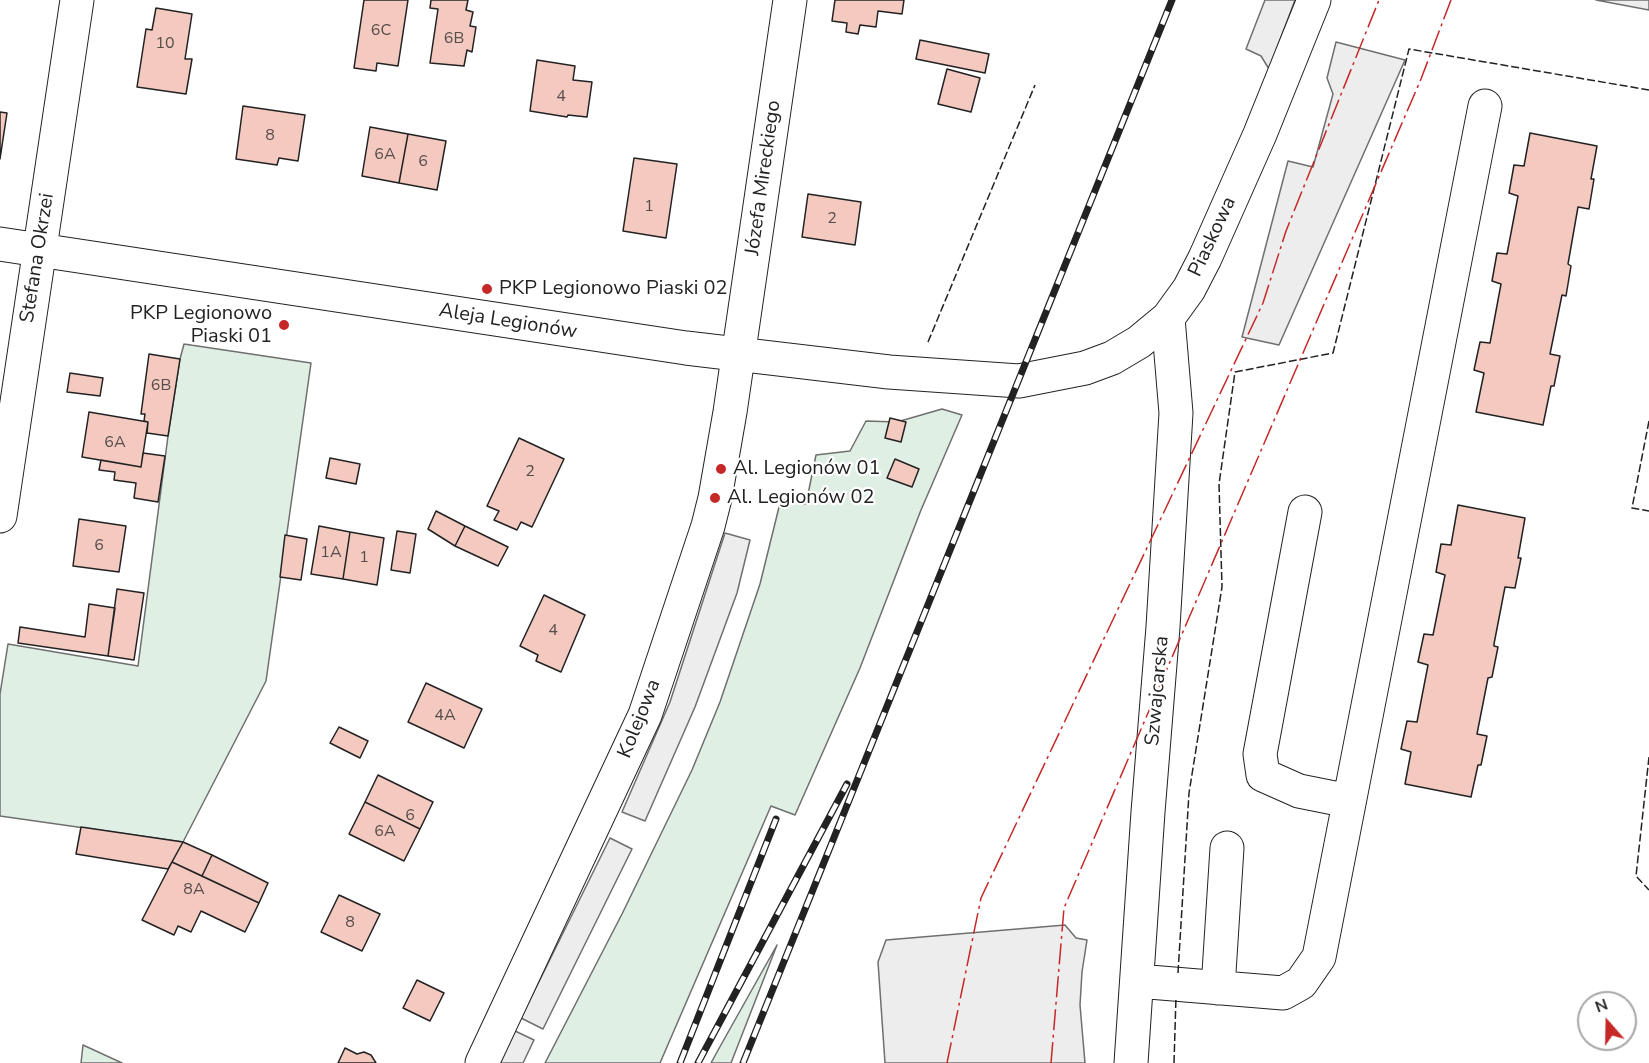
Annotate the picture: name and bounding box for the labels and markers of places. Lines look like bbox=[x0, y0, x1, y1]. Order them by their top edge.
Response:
place label: PKP Legionowo Piaski 02 bbox=[499, 277, 727, 301]
marker: PKP Legionowo Piaski 02 bbox=[480, 282, 494, 296]
place label: PKP Legionowo Piaski 01 bbox=[130, 302, 272, 349]
marker: PKP Legionowo Piaski 01 bbox=[277, 318, 291, 332]
place label: Al. Legionów 01 bbox=[733, 457, 881, 481]
marker: Al. Legionów 01 bbox=[714, 462, 728, 476]
place label: Al. Legionów 02 bbox=[727, 486, 875, 510]
marker: Al. Legionów 02 bbox=[708, 491, 722, 505]

